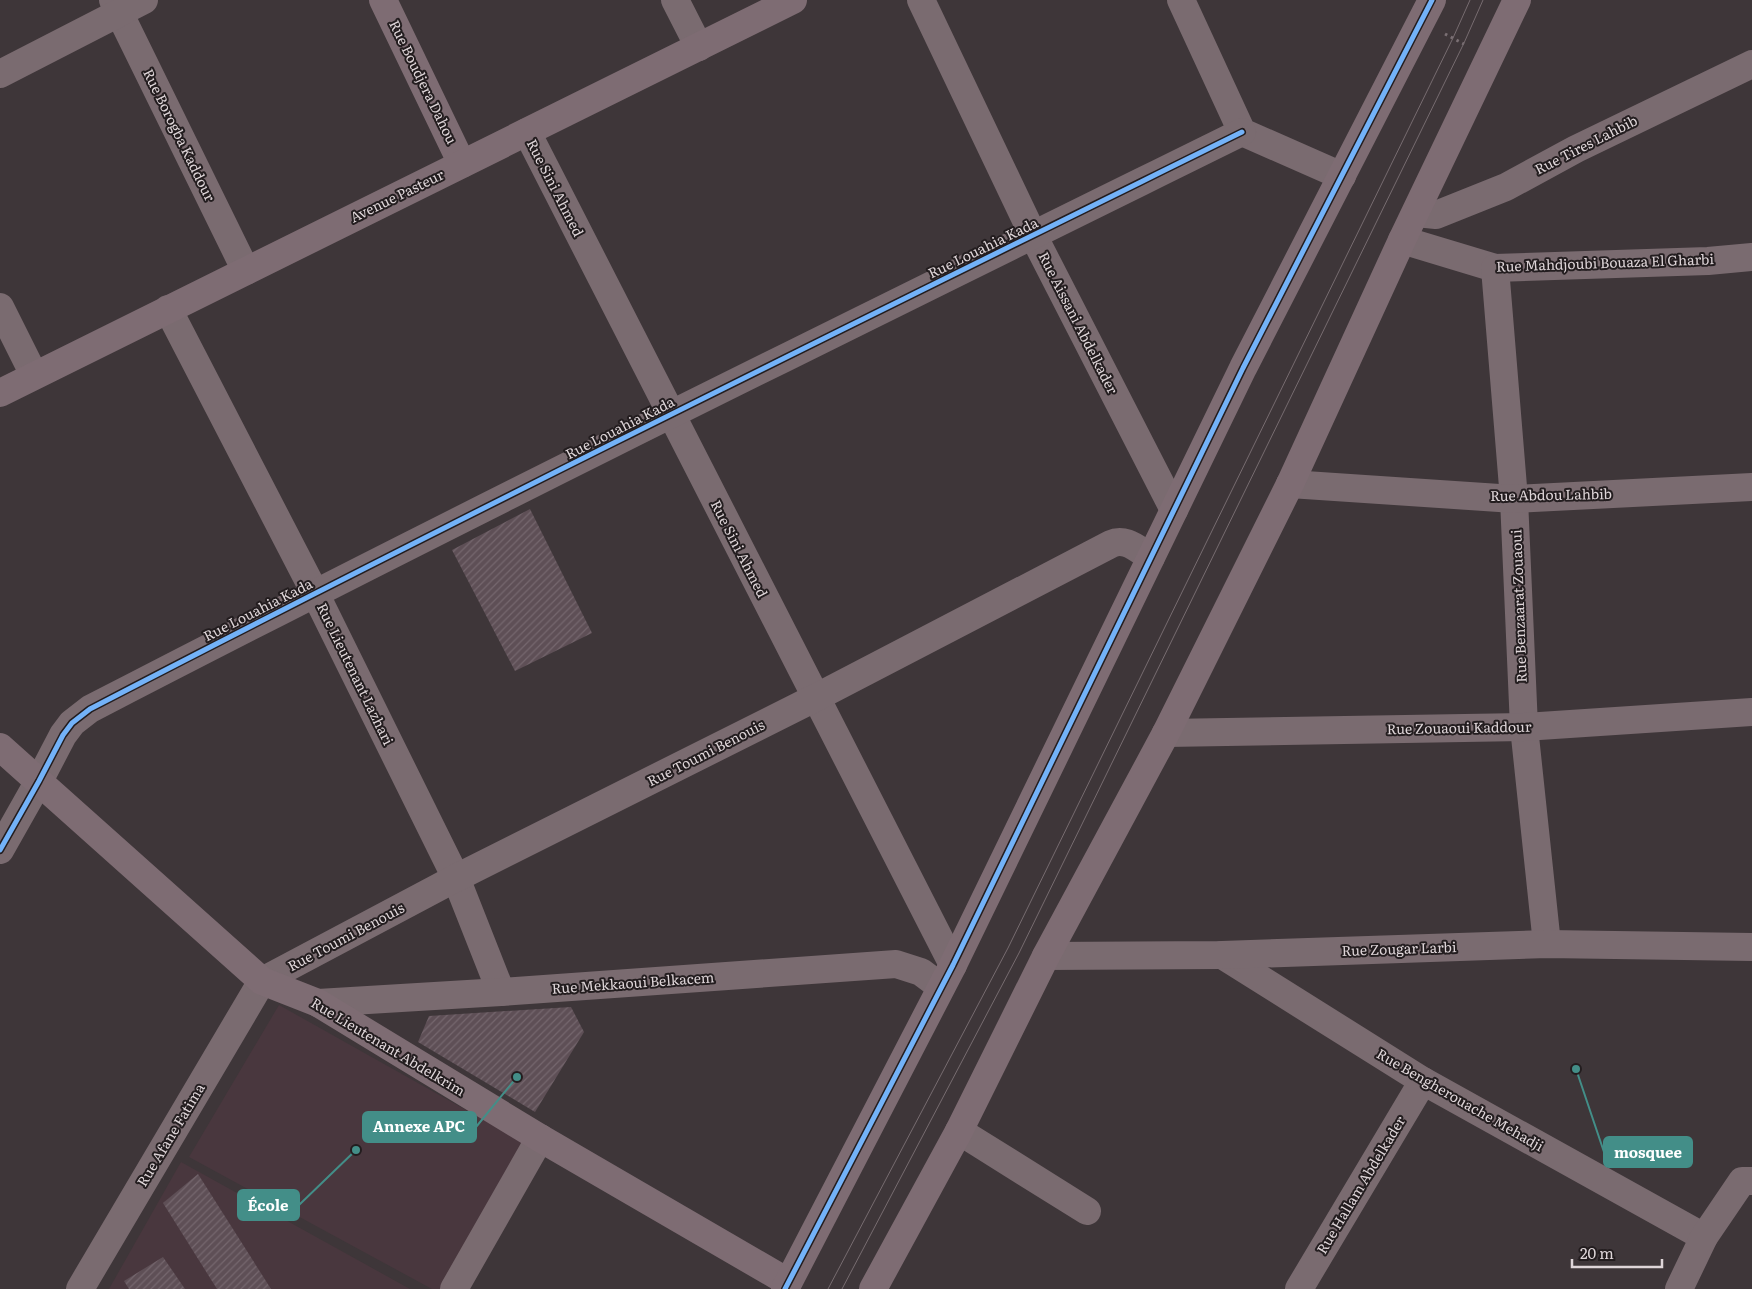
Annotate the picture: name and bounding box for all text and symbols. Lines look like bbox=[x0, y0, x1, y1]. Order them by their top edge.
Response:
street label: Rue Boudjera Dahou bbox=[385, 16, 463, 147]
street label: Rue Borogba Kaddour bbox=[139, 65, 221, 205]
street label: Rue Tires Lahbib bbox=[1531, 110, 1640, 179]
street label: Rue Sini Ahmed bbox=[523, 135, 589, 240]
street label: Avenue Pasteur bbox=[346, 164, 447, 227]
street label: Rue Louahia Kada bbox=[924, 212, 1041, 282]
street label: Rue Aissani Abdelkader bbox=[1034, 248, 1124, 397]
street label: Rue Mahdjoubi Bouaza El Gharbi bbox=[1496, 248, 1715, 276]
street label: Rue Louahia Kada bbox=[561, 391, 678, 463]
street label: Rue Abdou Lahbib bbox=[1490, 483, 1612, 505]
street label: Rue Sini Ahmed bbox=[707, 496, 773, 601]
street label: Rue Benzaarat Zouaoui bbox=[1505, 529, 1531, 683]
street label: Rue Louahia Kada bbox=[199, 573, 316, 645]
street label: Rue Lieutenant Lazhari bbox=[313, 599, 399, 748]
street label: Rue Toumi Benouis bbox=[643, 714, 768, 790]
street label: Rue Zouaoui Kaddour bbox=[1386, 716, 1532, 738]
street label: Rue Toumi Benouis bbox=[284, 897, 407, 975]
street label: Rue Zougar Larbi bbox=[1341, 936, 1457, 960]
street label: Rue Mekkaoui Belkacem bbox=[551, 966, 715, 998]
street label: Rue Lieutenant Abdelkrim bbox=[308, 992, 470, 1100]
street label: Rue Bengherouache Mehadji bbox=[1373, 1043, 1548, 1155]
street label: Rue Afane Fatima bbox=[131, 1079, 209, 1190]
street label: Rue Hallam Abdelkader bbox=[1311, 1111, 1410, 1257]
callout: Annexe APC bbox=[363, 1112, 476, 1142]
text: Annexe APC bbox=[373, 1114, 465, 1137]
callout: mosquee bbox=[1604, 1137, 1692, 1167]
text: mosquee bbox=[1614, 1140, 1683, 1163]
callout: École bbox=[238, 1190, 299, 1220]
text: École bbox=[247, 1193, 289, 1216]
scale bar bbox=[1572, 1236, 1662, 1268]
text: 20 m bbox=[1580, 1241, 1614, 1264]

